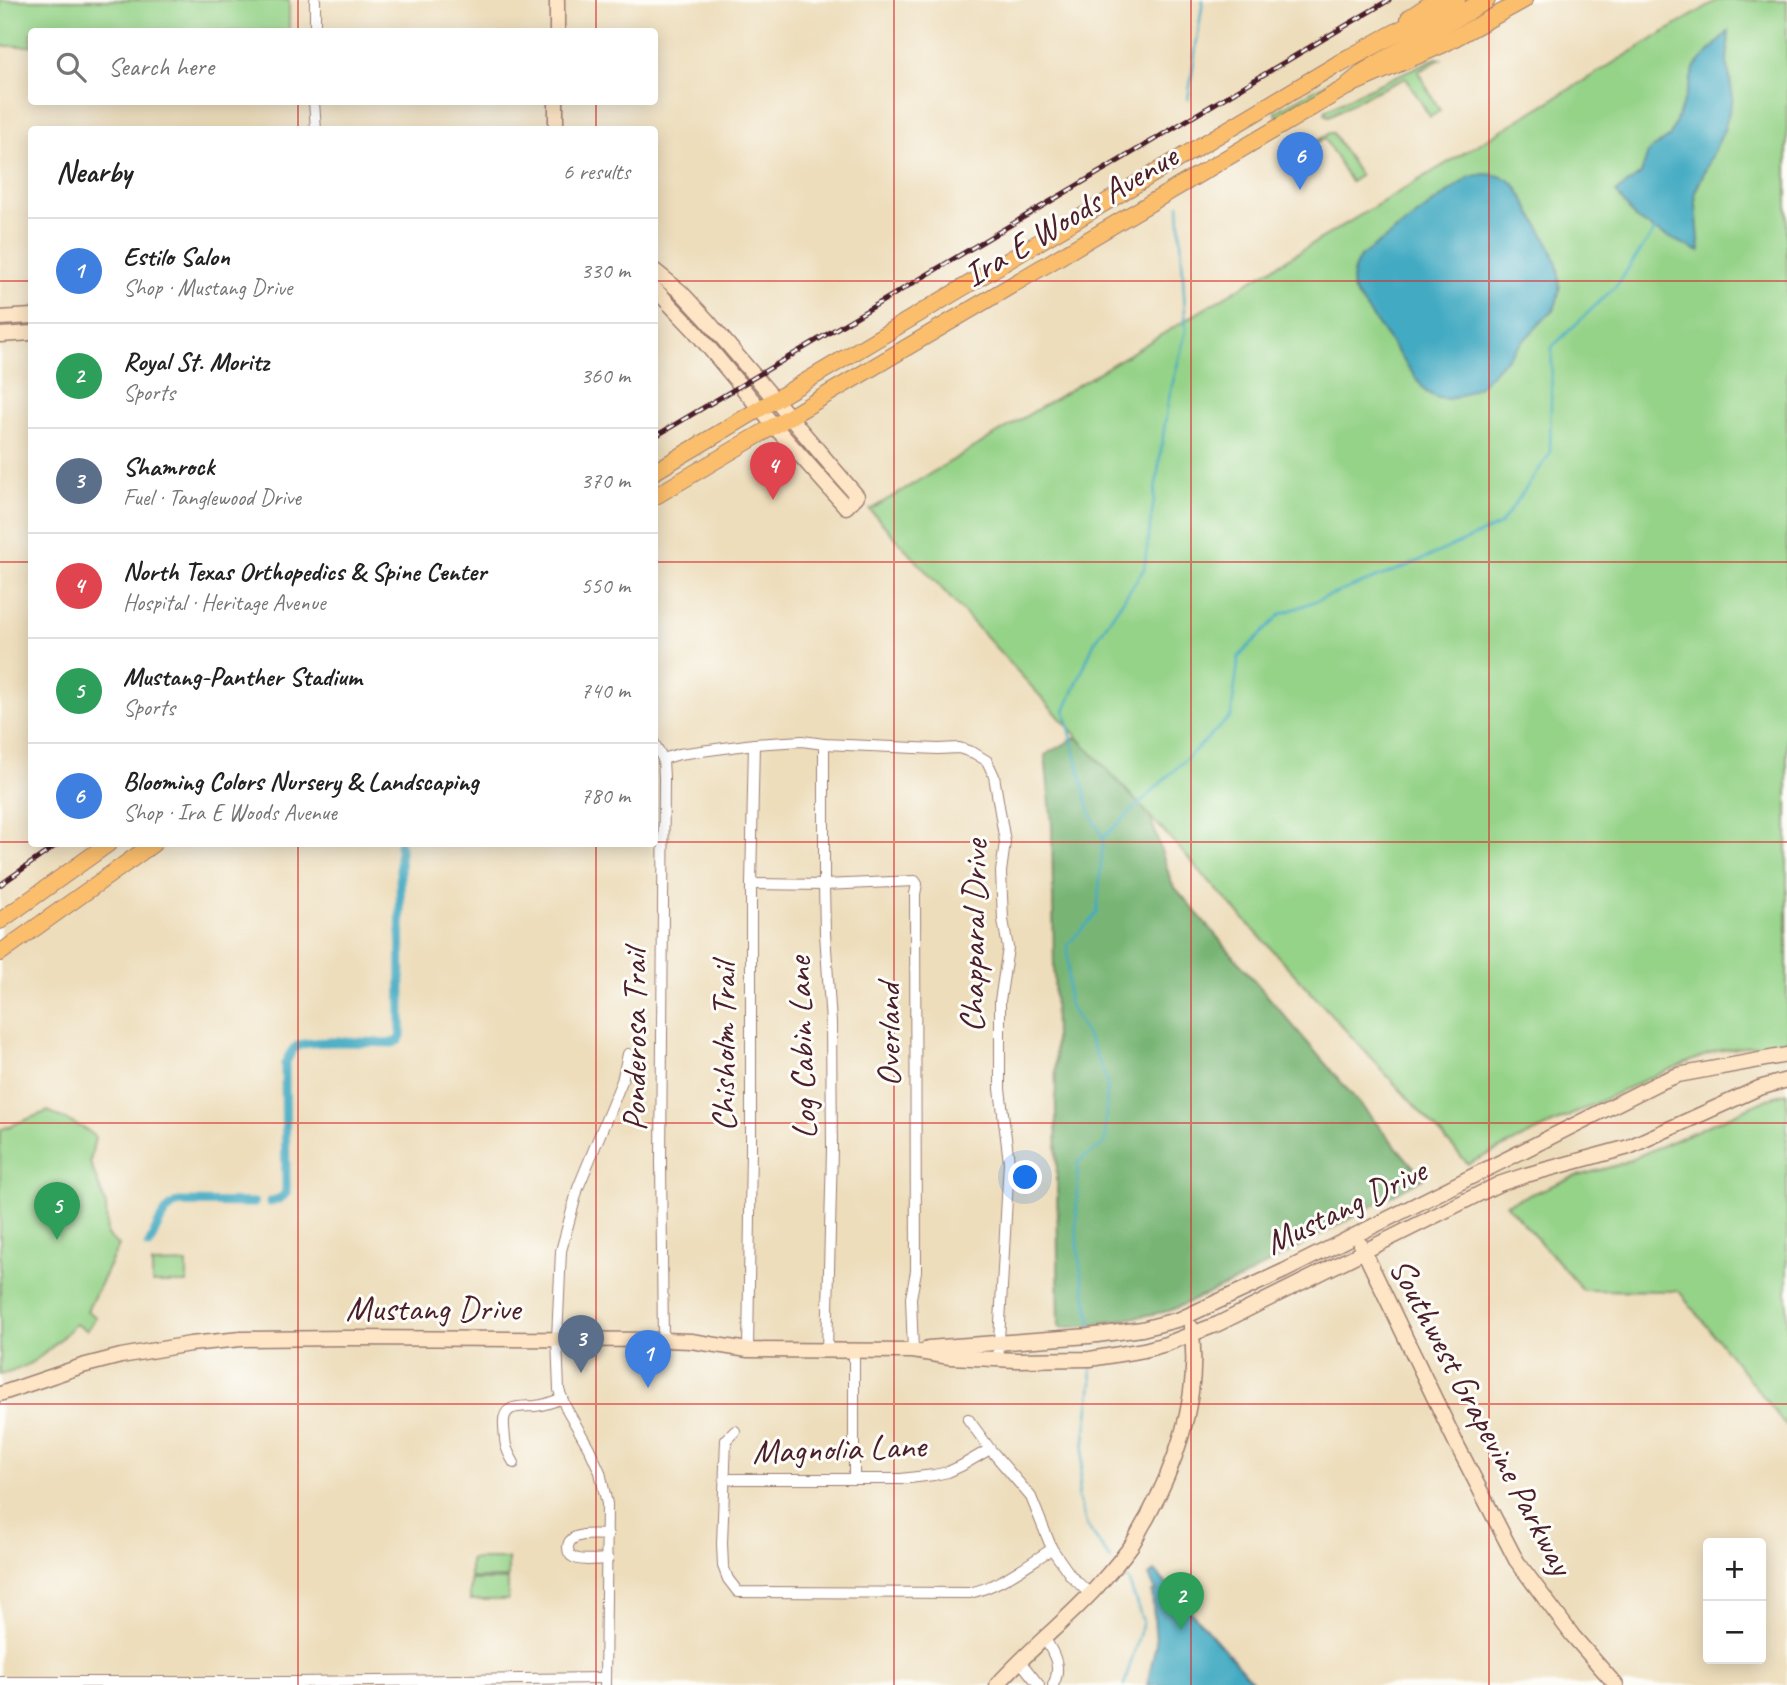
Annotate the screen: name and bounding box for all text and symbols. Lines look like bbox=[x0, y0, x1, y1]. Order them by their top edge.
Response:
search box bbox=[28, 28, 658, 105]
icon: search bbox=[52, 48, 90, 86]
text: Search here bbox=[108, 50, 214, 83]
street label: Ira E Woods Avenue bbox=[955, 132, 1188, 297]
pin: 6 bbox=[1277, 132, 1323, 190]
text: Nearby bbox=[56, 153, 132, 191]
text: 6 results bbox=[563, 157, 630, 186]
text: Estilo Salon bbox=[123, 240, 230, 273]
text: 1 bbox=[74, 256, 84, 285]
text: 330 m bbox=[581, 256, 630, 285]
text: Shop · Mustang Drive bbox=[123, 273, 292, 302]
text: Royal St. Moritz bbox=[123, 345, 269, 378]
text: 2 bbox=[74, 361, 84, 390]
text: 360 m bbox=[581, 361, 630, 390]
text: Sports bbox=[123, 378, 175, 407]
pin: 4 bbox=[750, 442, 796, 500]
text: Shamrock bbox=[123, 450, 214, 483]
text: 3 bbox=[74, 466, 84, 495]
text: 370 m bbox=[581, 466, 630, 495]
text: Fuel · Tanglewood Drive bbox=[123, 483, 301, 512]
text: North Texas Orthopedics & Spine Center bbox=[123, 555, 486, 588]
text: 4 bbox=[74, 571, 84, 600]
text: 550 m bbox=[581, 571, 630, 600]
text: Hospital · Heritage Avenue bbox=[123, 588, 325, 617]
text: Mustang-Panther Stadium bbox=[123, 660, 362, 693]
text: 5 bbox=[74, 676, 84, 705]
text: 740 m bbox=[581, 676, 630, 705]
text: Sports bbox=[123, 693, 175, 722]
text: Blooming Colors Nursery & Landscaping bbox=[123, 765, 479, 798]
text: 6 bbox=[74, 781, 84, 810]
text: 780 m bbox=[581, 781, 630, 810]
text: Shop · Ira E Woods Avenue bbox=[123, 798, 337, 827]
street label: Chapparal Drive bbox=[949, 837, 998, 1033]
street label: Ponderosa Trail bbox=[612, 943, 657, 1131]
street label: Log Cabin Lane bbox=[776, 953, 827, 1140]
street label: Chisholm Trail bbox=[701, 956, 746, 1131]
street label: Overland bbox=[866, 978, 911, 1087]
street label: Mustang Drive bbox=[1257, 1147, 1436, 1265]
your location bbox=[1008, 1160, 1042, 1194]
pin: 5 bbox=[34, 1182, 80, 1240]
street label: Southwest Grapevine Parkway bbox=[1379, 1250, 1586, 1585]
street label: Mustang Drive bbox=[346, 1286, 523, 1331]
pin: 3 bbox=[558, 1315, 604, 1373]
pin: 1 bbox=[625, 1330, 671, 1388]
street label: Magnolia Lane bbox=[752, 1423, 929, 1474]
map controls bbox=[1703, 1538, 1766, 1664]
button: + bbox=[1703, 1538, 1766, 1601]
pin: 2 bbox=[1158, 1572, 1204, 1630]
button: − bbox=[1703, 1601, 1766, 1664]

